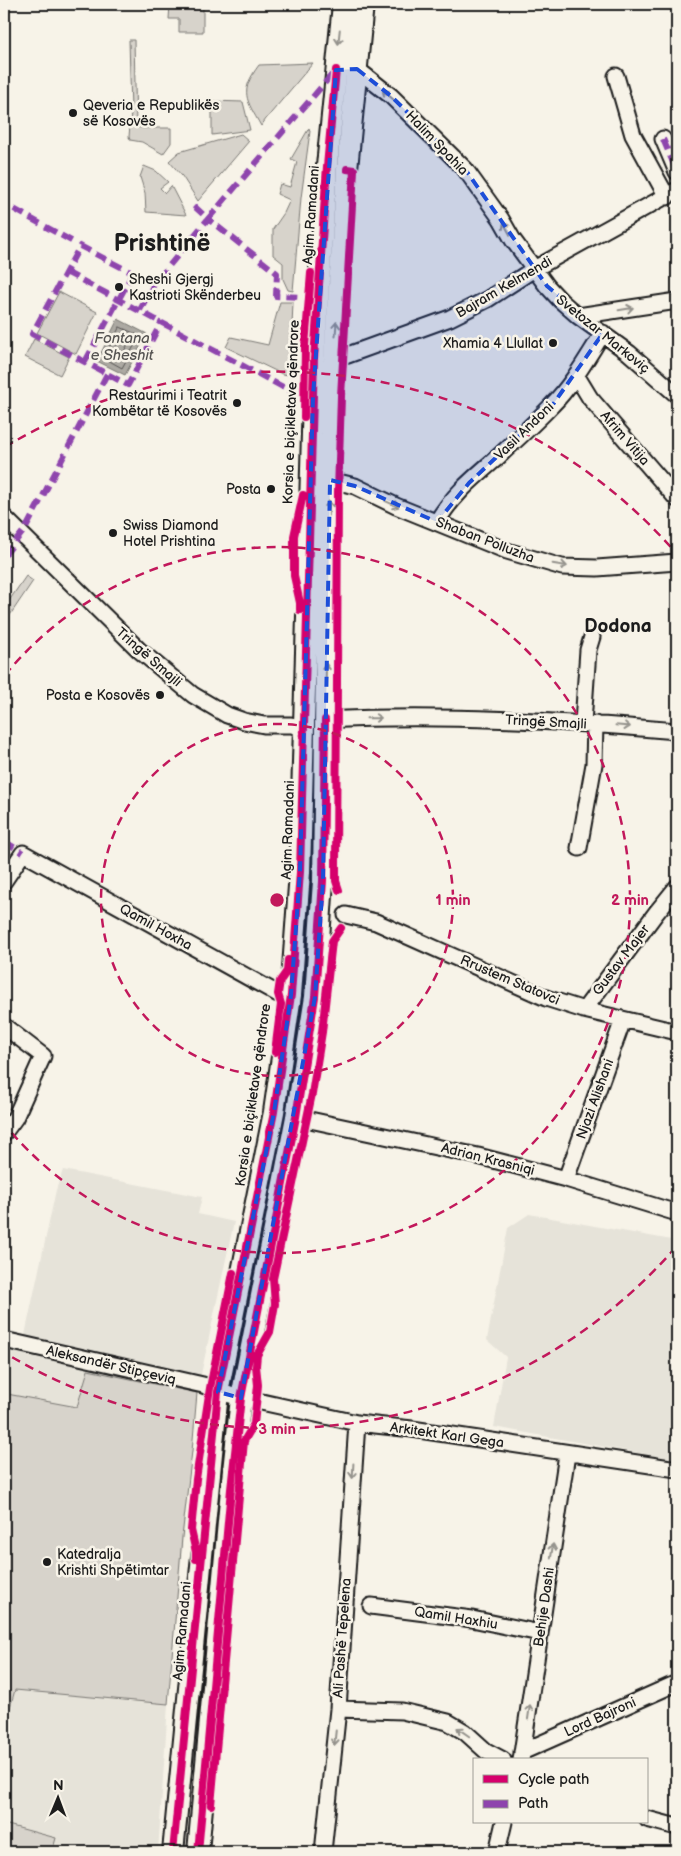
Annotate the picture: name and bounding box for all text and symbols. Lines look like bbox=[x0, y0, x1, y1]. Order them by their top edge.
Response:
one-way arrow bbox=[335, 28, 344, 44]
one-way arrow bbox=[382, 89, 395, 100]
place label: Qeveria e Republikës së Kosovës bbox=[83, 97, 219, 130]
marker: Qeveria e Republikës së Kosovës bbox=[67, 107, 79, 119]
street label: Halim Spahia bbox=[402, 107, 472, 179]
street label: Agim Ramadani bbox=[299, 165, 323, 265]
one-way arrow bbox=[501, 222, 511, 236]
district label: Prishtinë bbox=[114, 229, 210, 258]
street label: Bajram Kelmendi bbox=[453, 253, 555, 321]
place label: Sheshi Gjergj Kastrioti Skënderbeu bbox=[129, 271, 261, 304]
marker: Sheshi Gjergj Kastrioti Skënderbeu bbox=[113, 281, 125, 293]
street label: Svetozar Markoviç bbox=[553, 291, 653, 377]
one-way arrow bbox=[617, 304, 633, 314]
street label: Korsia e biçikletave qëndrore bbox=[279, 319, 303, 505]
one-way arrow bbox=[331, 321, 340, 337]
water label: Fontana e Sheshit bbox=[91, 329, 154, 365]
place label: Xhamia 4 Llullat bbox=[442, 335, 544, 352]
marker: Xhamia 4 Llullat bbox=[547, 337, 559, 349]
place label: Restaurimi i Teatrit Kombëtar të Kosovës bbox=[92, 387, 228, 420]
marker: Restaurimi i Teatrit Kombëtar të Kosovës bbox=[231, 397, 243, 409]
street label: Vasil Andoni bbox=[491, 398, 557, 464]
street label: Afrim Vitija bbox=[597, 407, 653, 469]
place label: Posta bbox=[226, 481, 261, 498]
marker: Posta bbox=[265, 483, 277, 495]
one-way arrow bbox=[384, 499, 399, 509]
one-way arrow bbox=[325, 501, 334, 517]
street label: Shaban Polluzha bbox=[433, 513, 537, 567]
place label: Swiss Diamond Hotel Prishtina bbox=[123, 517, 219, 550]
marker: Swiss Diamond Hotel Prishtina bbox=[107, 527, 119, 539]
one-way arrow bbox=[552, 561, 568, 571]
district label: Dodona bbox=[584, 615, 652, 638]
street label: Tringë Smajli bbox=[113, 624, 185, 690]
one-way arrow bbox=[321, 663, 331, 680]
place label: Posta e Kosovës bbox=[46, 687, 150, 704]
marker: Posta e Kosovës bbox=[154, 689, 166, 701]
street label: Tringë Smajli bbox=[505, 711, 587, 733]
one-way arrow bbox=[365, 713, 381, 723]
one-way arrow bbox=[615, 722, 631, 731]
street label: Agim Ramadani bbox=[278, 780, 298, 880]
centre of rings bbox=[268, 891, 286, 909]
text: 1 min bbox=[435, 891, 471, 910]
text: 2 min bbox=[611, 891, 649, 910]
street label: Qamil Hoxha bbox=[117, 900, 195, 954]
street label: Gustav Majer bbox=[589, 921, 654, 999]
street label: Rrustem Statovci bbox=[458, 951, 562, 1009]
street label: Korsia e biçikletave qëndrore bbox=[232, 1002, 274, 1188]
street label: Njazi Alishani bbox=[573, 1057, 617, 1141]
street label: Adrian Krasniqi bbox=[440, 1139, 536, 1179]
street label: Aleksandër Stipçeviq bbox=[45, 1342, 177, 1388]
street label: Arkitekt Karl Gega bbox=[389, 1419, 505, 1451]
text: 3 min bbox=[258, 1420, 296, 1439]
one-way arrow bbox=[349, 1463, 358, 1479]
one-way arrow bbox=[548, 1543, 558, 1559]
place label: Katedralja Krishti Shpëtimtar bbox=[57, 1546, 170, 1579]
marker: Katedralja Krishti Shpëtimtar bbox=[41, 1556, 53, 1568]
street label: Behije Dashi bbox=[530, 1566, 558, 1648]
street label: Ali Pashë Tepelena bbox=[329, 1577, 355, 1699]
street label: Agim Ramadani bbox=[169, 1581, 195, 1681]
street label: Qamil Haxhiu bbox=[413, 1603, 499, 1633]
street label: Lord Bajroni bbox=[561, 1694, 639, 1740]
one-way arrow bbox=[524, 1704, 534, 1720]
one-way arrow bbox=[456, 1727, 470, 1737]
one-way arrow bbox=[330, 1730, 339, 1746]
legend bbox=[473, 1758, 648, 1824]
text: Cycle path bbox=[518, 1770, 589, 1789]
north arrow bbox=[32, 1774, 82, 1824]
text: N bbox=[53, 1777, 64, 1794]
text: Path bbox=[518, 1794, 548, 1813]

